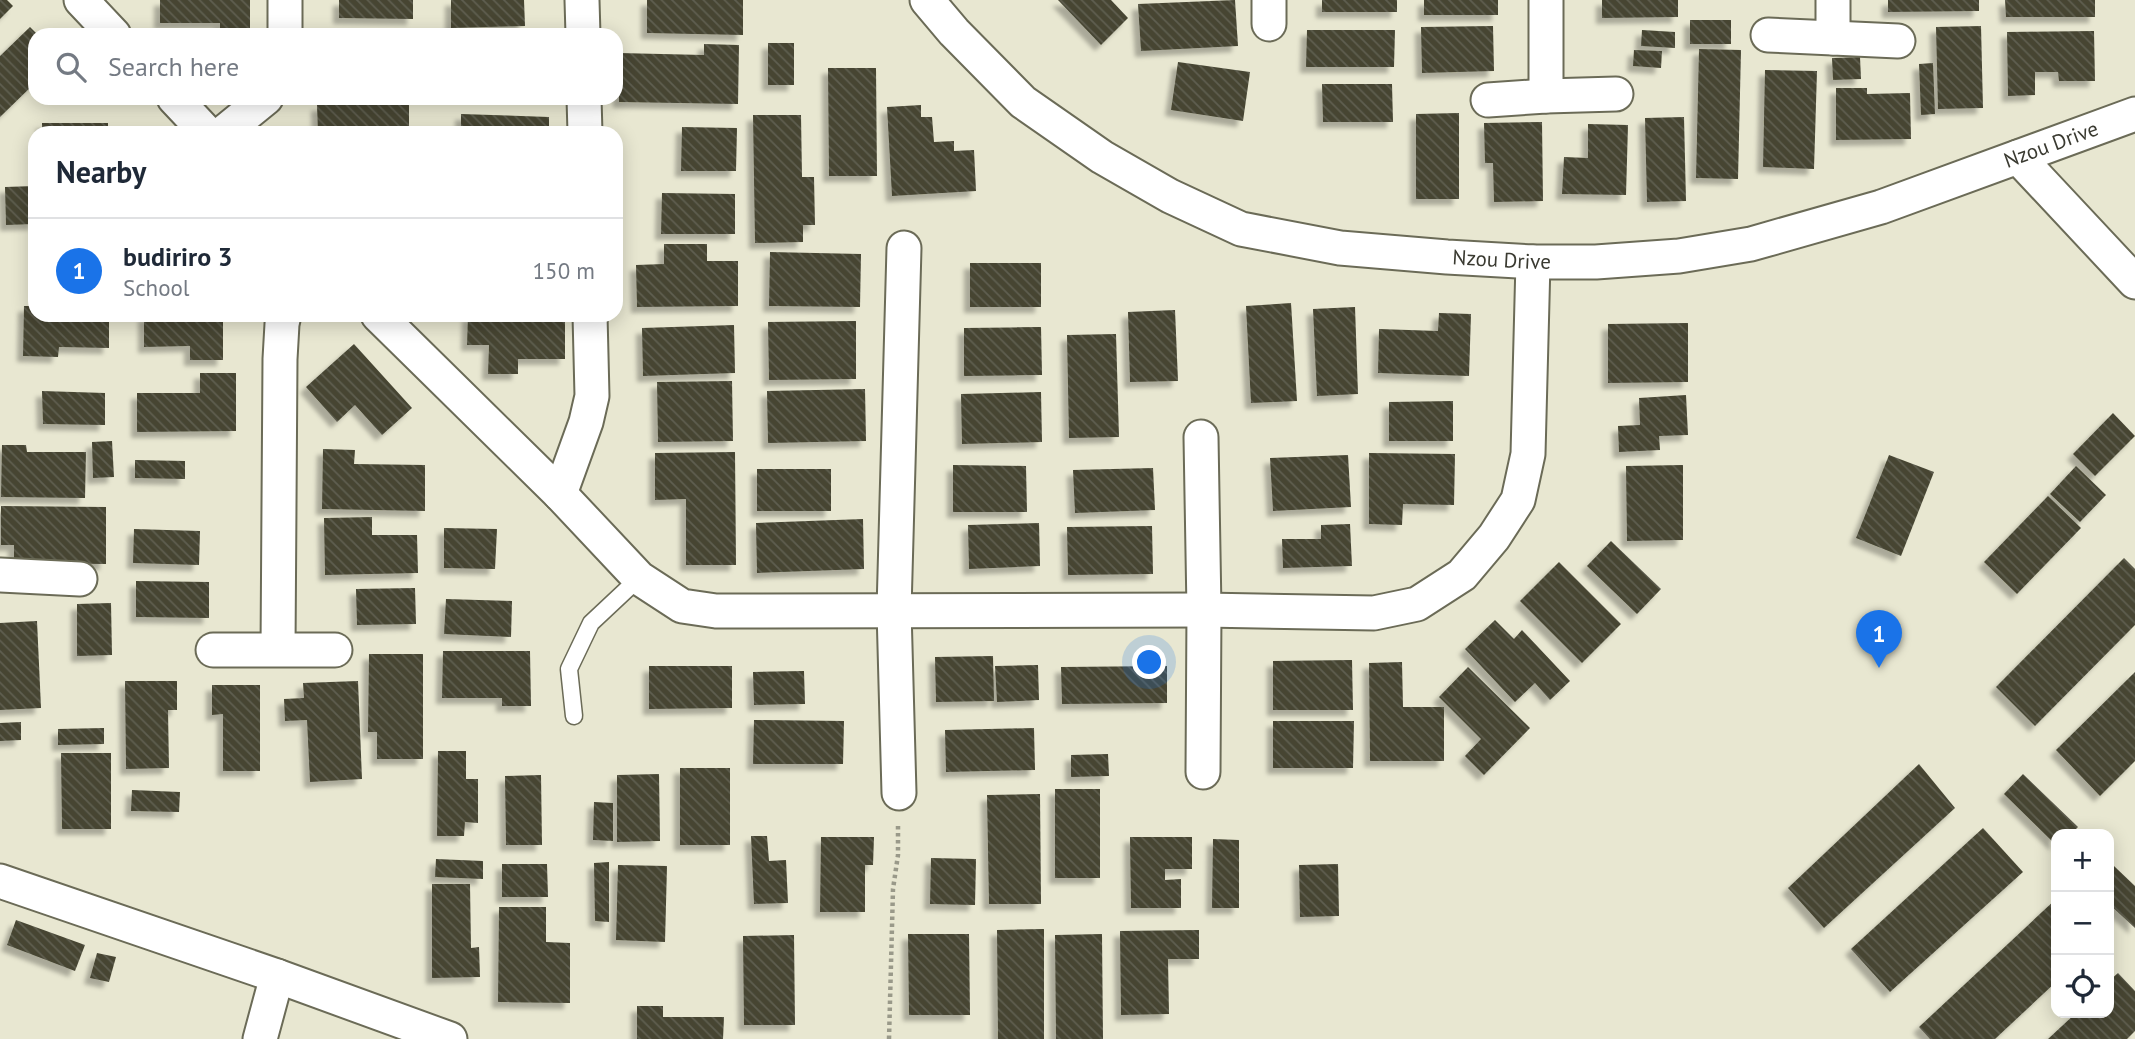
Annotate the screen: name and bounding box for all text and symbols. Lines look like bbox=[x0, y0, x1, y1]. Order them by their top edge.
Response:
search box bbox=[28, 28, 623, 105]
icon: search bbox=[52, 48, 90, 86]
text: Search here bbox=[108, 50, 239, 83]
street label: Nzou Drive bbox=[2000, 115, 2102, 174]
text: Nearby bbox=[56, 152, 146, 191]
text: budiriro 3 bbox=[123, 240, 232, 273]
street label: Nzou Drive bbox=[1452, 243, 1551, 275]
text: 1 bbox=[72, 256, 86, 285]
text: 150 m bbox=[533, 256, 595, 285]
text: School bbox=[123, 273, 190, 302]
pin: 1 bbox=[1856, 610, 1902, 668]
your location bbox=[1132, 645, 1166, 679]
map controls bbox=[2051, 829, 2114, 1018]
button: + bbox=[2051, 829, 2114, 892]
button: − bbox=[2051, 892, 2114, 955]
button: locate bbox=[2051, 955, 2114, 1018]

